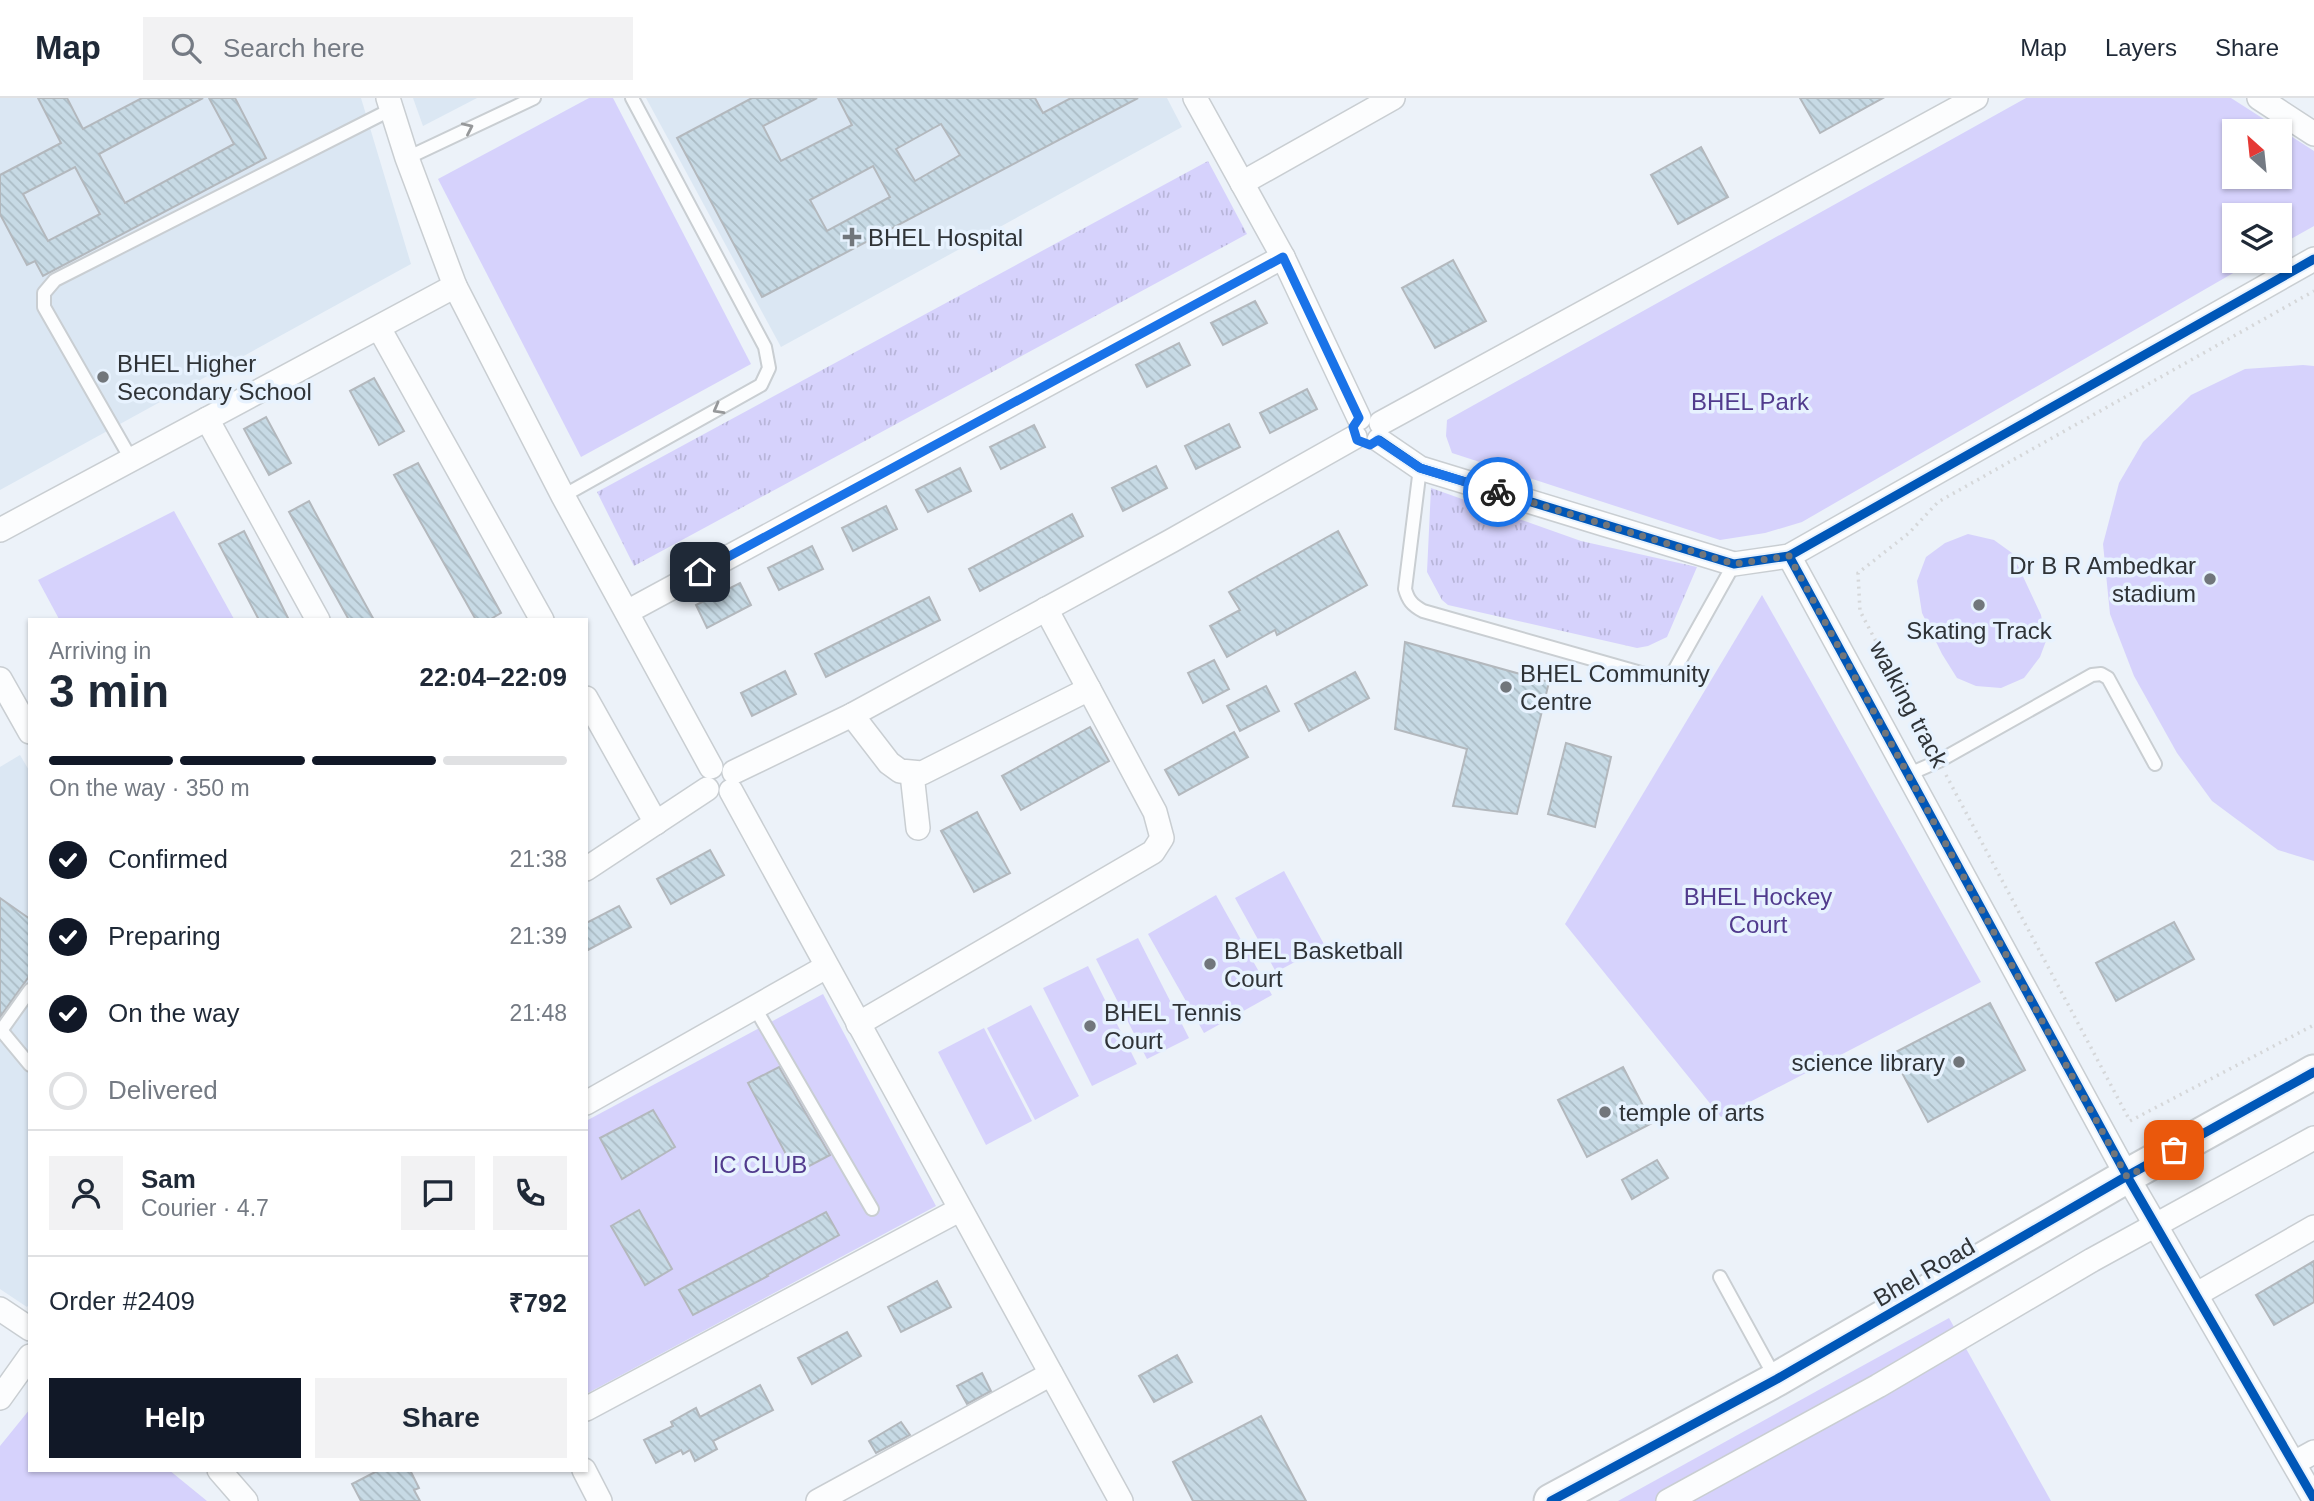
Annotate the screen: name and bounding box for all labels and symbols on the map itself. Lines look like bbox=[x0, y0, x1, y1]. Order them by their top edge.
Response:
north arrow bbox=[2222, 119, 2292, 189]
one-way arrow bbox=[461, 122, 473, 136]
place label: BHEL Hospital bbox=[868, 224, 1023, 251]
marker: BHEL Hospital bbox=[842, 227, 862, 247]
place label: BHEL Higher Secondary School bbox=[117, 350, 312, 405]
marker: BHEL Higher Secondary School bbox=[95, 369, 111, 385]
park label: BHEL Park bbox=[1691, 388, 1810, 415]
one-way arrow bbox=[712, 401, 725, 414]
courier bbox=[1463, 457, 1533, 527]
pin bbox=[670, 542, 730, 602]
place label: Dr B R Ambedkar stadium bbox=[2009, 552, 2196, 607]
marker: Dr B R Ambedkar stadium bbox=[2202, 571, 2218, 587]
marker: Skating Track bbox=[1971, 597, 1987, 613]
place label: Skating Track bbox=[1906, 617, 2053, 644]
street label: walking track bbox=[1864, 636, 1954, 772]
place label: BHEL Community Centre bbox=[1520, 660, 1710, 715]
marker: BHEL Community Centre bbox=[1498, 679, 1514, 695]
park label: BHEL Hockey Court bbox=[1684, 883, 1832, 938]
place label: BHEL Basketball Court bbox=[1224, 937, 1403, 992]
marker: BHEL Basketball Court bbox=[1202, 956, 1218, 972]
place label: BHEL Tennis Court bbox=[1104, 999, 1241, 1054]
marker: BHEL Tennis Court bbox=[1082, 1018, 1098, 1034]
place label: science library bbox=[1792, 1049, 1945, 1076]
marker: science library bbox=[1951, 1054, 1967, 1070]
place label: temple of arts bbox=[1619, 1099, 1764, 1126]
marker: temple of arts bbox=[1597, 1104, 1613, 1120]
pin bbox=[2144, 1120, 2204, 1180]
park label: IC CLUB bbox=[713, 1151, 807, 1178]
street label: Bhel Road bbox=[1869, 1232, 1979, 1312]

